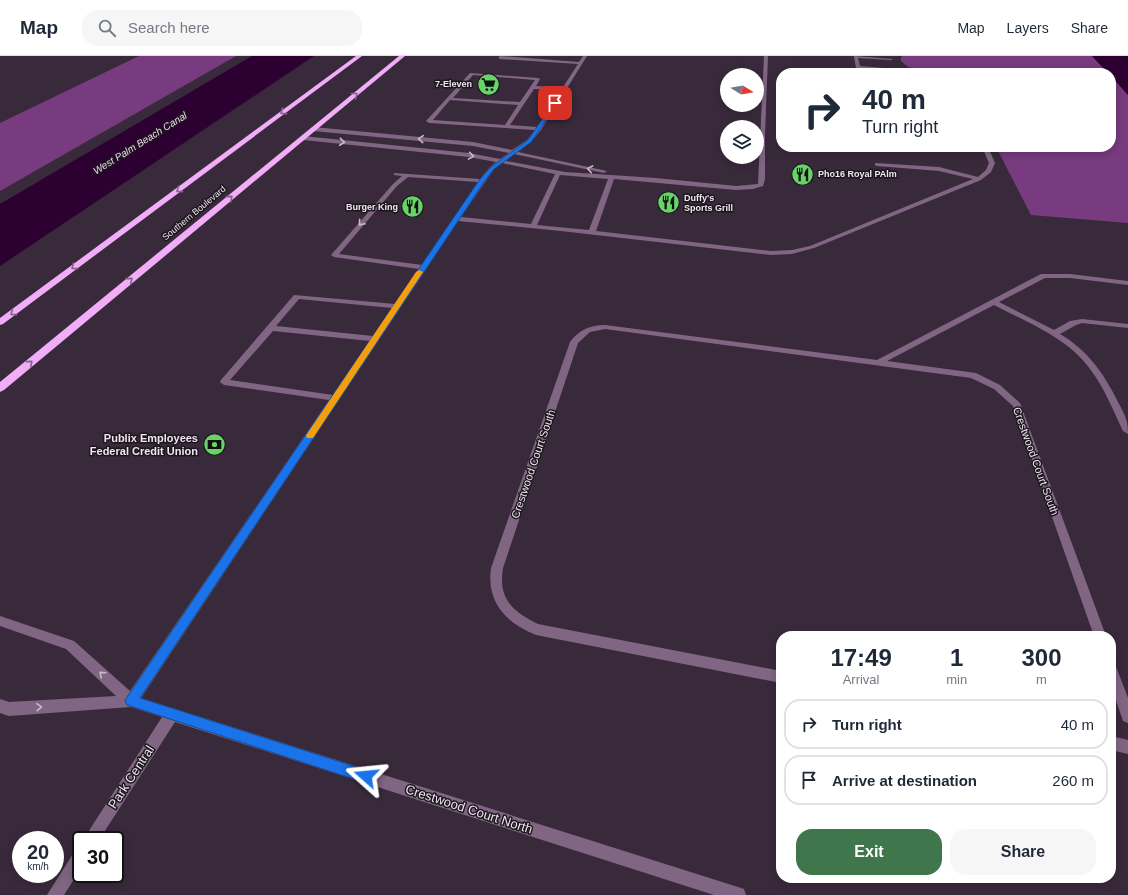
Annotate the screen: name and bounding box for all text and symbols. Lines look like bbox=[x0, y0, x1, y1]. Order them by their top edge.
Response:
search box bbox=[82, 10, 362, 46]
text: Map bbox=[20, 17, 58, 38]
icon: search bbox=[96, 17, 118, 39]
text: Search here bbox=[128, 19, 210, 36]
text: Map bbox=[957, 20, 985, 36]
text: Layers bbox=[1007, 20, 1049, 36]
text: Share bbox=[1071, 20, 1108, 36]
north arrow bbox=[720, 68, 764, 112]
map controls bbox=[720, 68, 764, 164]
supermarket icon: 7-Eleven bbox=[475, 71, 501, 97]
place label: 7-Eleven bbox=[435, 79, 472, 89]
icon: right bbox=[796, 84, 848, 136]
text: 40 m bbox=[862, 84, 926, 115]
pin bbox=[538, 86, 572, 120]
one-way arrow bbox=[350, 92, 357, 99]
icon: arrive bbox=[544, 92, 566, 114]
one-way arrow bbox=[280, 107, 287, 115]
water label: West Palm Beach Canal bbox=[91, 109, 189, 176]
text: Turn right bbox=[862, 117, 938, 137]
button: layers bbox=[720, 120, 764, 164]
one-way arrow bbox=[418, 134, 424, 143]
one-way arrow bbox=[339, 137, 345, 146]
one-way arrow bbox=[468, 151, 474, 160]
restaurant icon: Pho16 Royal PAlm bbox=[790, 161, 816, 187]
one-way arrow bbox=[587, 165, 593, 173]
place label: Pho16 Royal PAlm bbox=[818, 169, 897, 179]
street label: Southern Boulevard bbox=[160, 184, 228, 242]
one-way arrow bbox=[176, 185, 183, 192]
restaurant icon: Duffy's Sports Grill bbox=[655, 190, 681, 216]
place label: Duffy's Sports Grill bbox=[684, 193, 733, 213]
restaurant icon: Burger King bbox=[400, 194, 426, 220]
one-way arrow bbox=[226, 195, 233, 202]
place label: Burger King bbox=[346, 202, 398, 212]
one-way arrow bbox=[359, 219, 366, 226]
one-way arrow bbox=[72, 262, 79, 269]
one-way arrow bbox=[126, 278, 133, 285]
one-way arrow bbox=[10, 308, 17, 316]
one-way arrow bbox=[25, 361, 33, 368]
street label: Crestwood Court South bbox=[1011, 405, 1061, 517]
street label: Crestwood Court South bbox=[509, 408, 557, 520]
bank icon: Publix Employees Federal Credit Union bbox=[201, 431, 227, 457]
place label: Publix Employees Federal Credit Union bbox=[90, 432, 198, 457]
text: 17:49 bbox=[830, 644, 892, 671]
text: 1 bbox=[950, 644, 963, 671]
text: 300 bbox=[1022, 644, 1062, 671]
one-way arrow bbox=[99, 672, 107, 679]
text: Arrival bbox=[843, 672, 880, 687]
text: min bbox=[946, 672, 967, 687]
text: m bbox=[1036, 672, 1047, 687]
one-way arrow bbox=[36, 702, 42, 711]
icon: right bbox=[798, 713, 820, 735]
text: Turn right bbox=[832, 716, 902, 733]
text: 40 m bbox=[1061, 716, 1094, 733]
street label: Park Central bbox=[105, 743, 157, 811]
position arrow bbox=[345, 755, 387, 797]
icon: arrive bbox=[798, 769, 820, 791]
text: Arrive at destination bbox=[832, 772, 977, 789]
text: 260 m bbox=[1052, 772, 1094, 789]
street label: Crestwood Court North bbox=[403, 781, 535, 837]
button: Exit bbox=[796, 829, 942, 875]
button: Share bbox=[950, 829, 1096, 875]
speed limit sign: 30 bbox=[72, 831, 124, 883]
text: 20 bbox=[27, 841, 49, 863]
text: km/h bbox=[27, 861, 49, 872]

